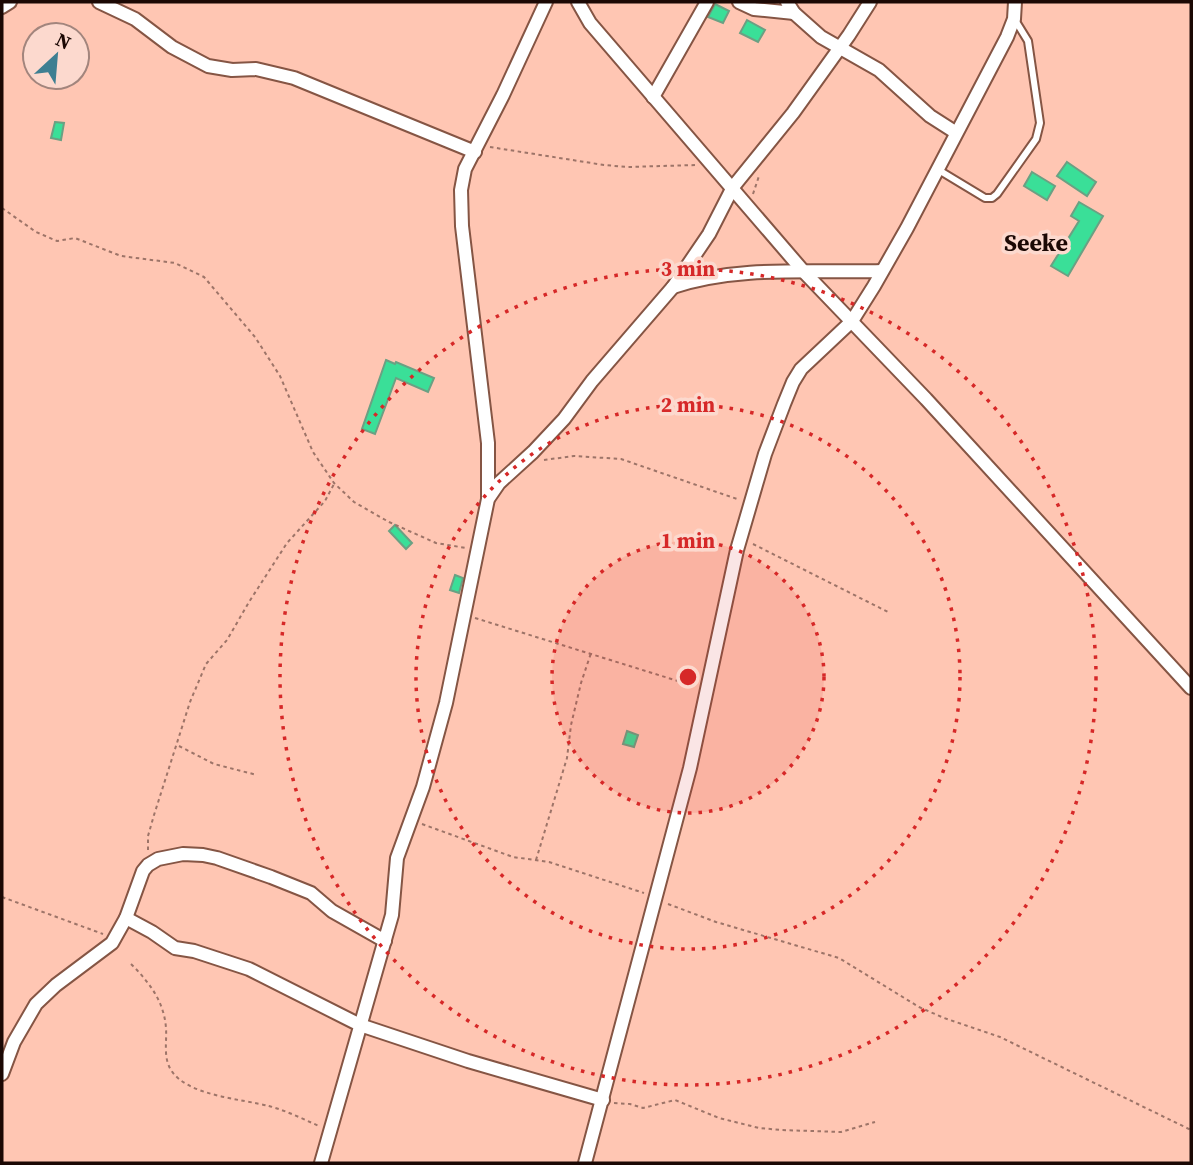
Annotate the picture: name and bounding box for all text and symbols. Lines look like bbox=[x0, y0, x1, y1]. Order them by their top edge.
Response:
north arrow bbox=[21, 21, 91, 91]
text: N bbox=[52, 26, 76, 56]
district label: Seeke bbox=[1004, 226, 1068, 259]
text: 3 min bbox=[661, 254, 715, 283]
text: 2 min bbox=[661, 390, 715, 419]
text: 1 min bbox=[661, 526, 715, 555]
centre of rings bbox=[676, 665, 700, 689]

